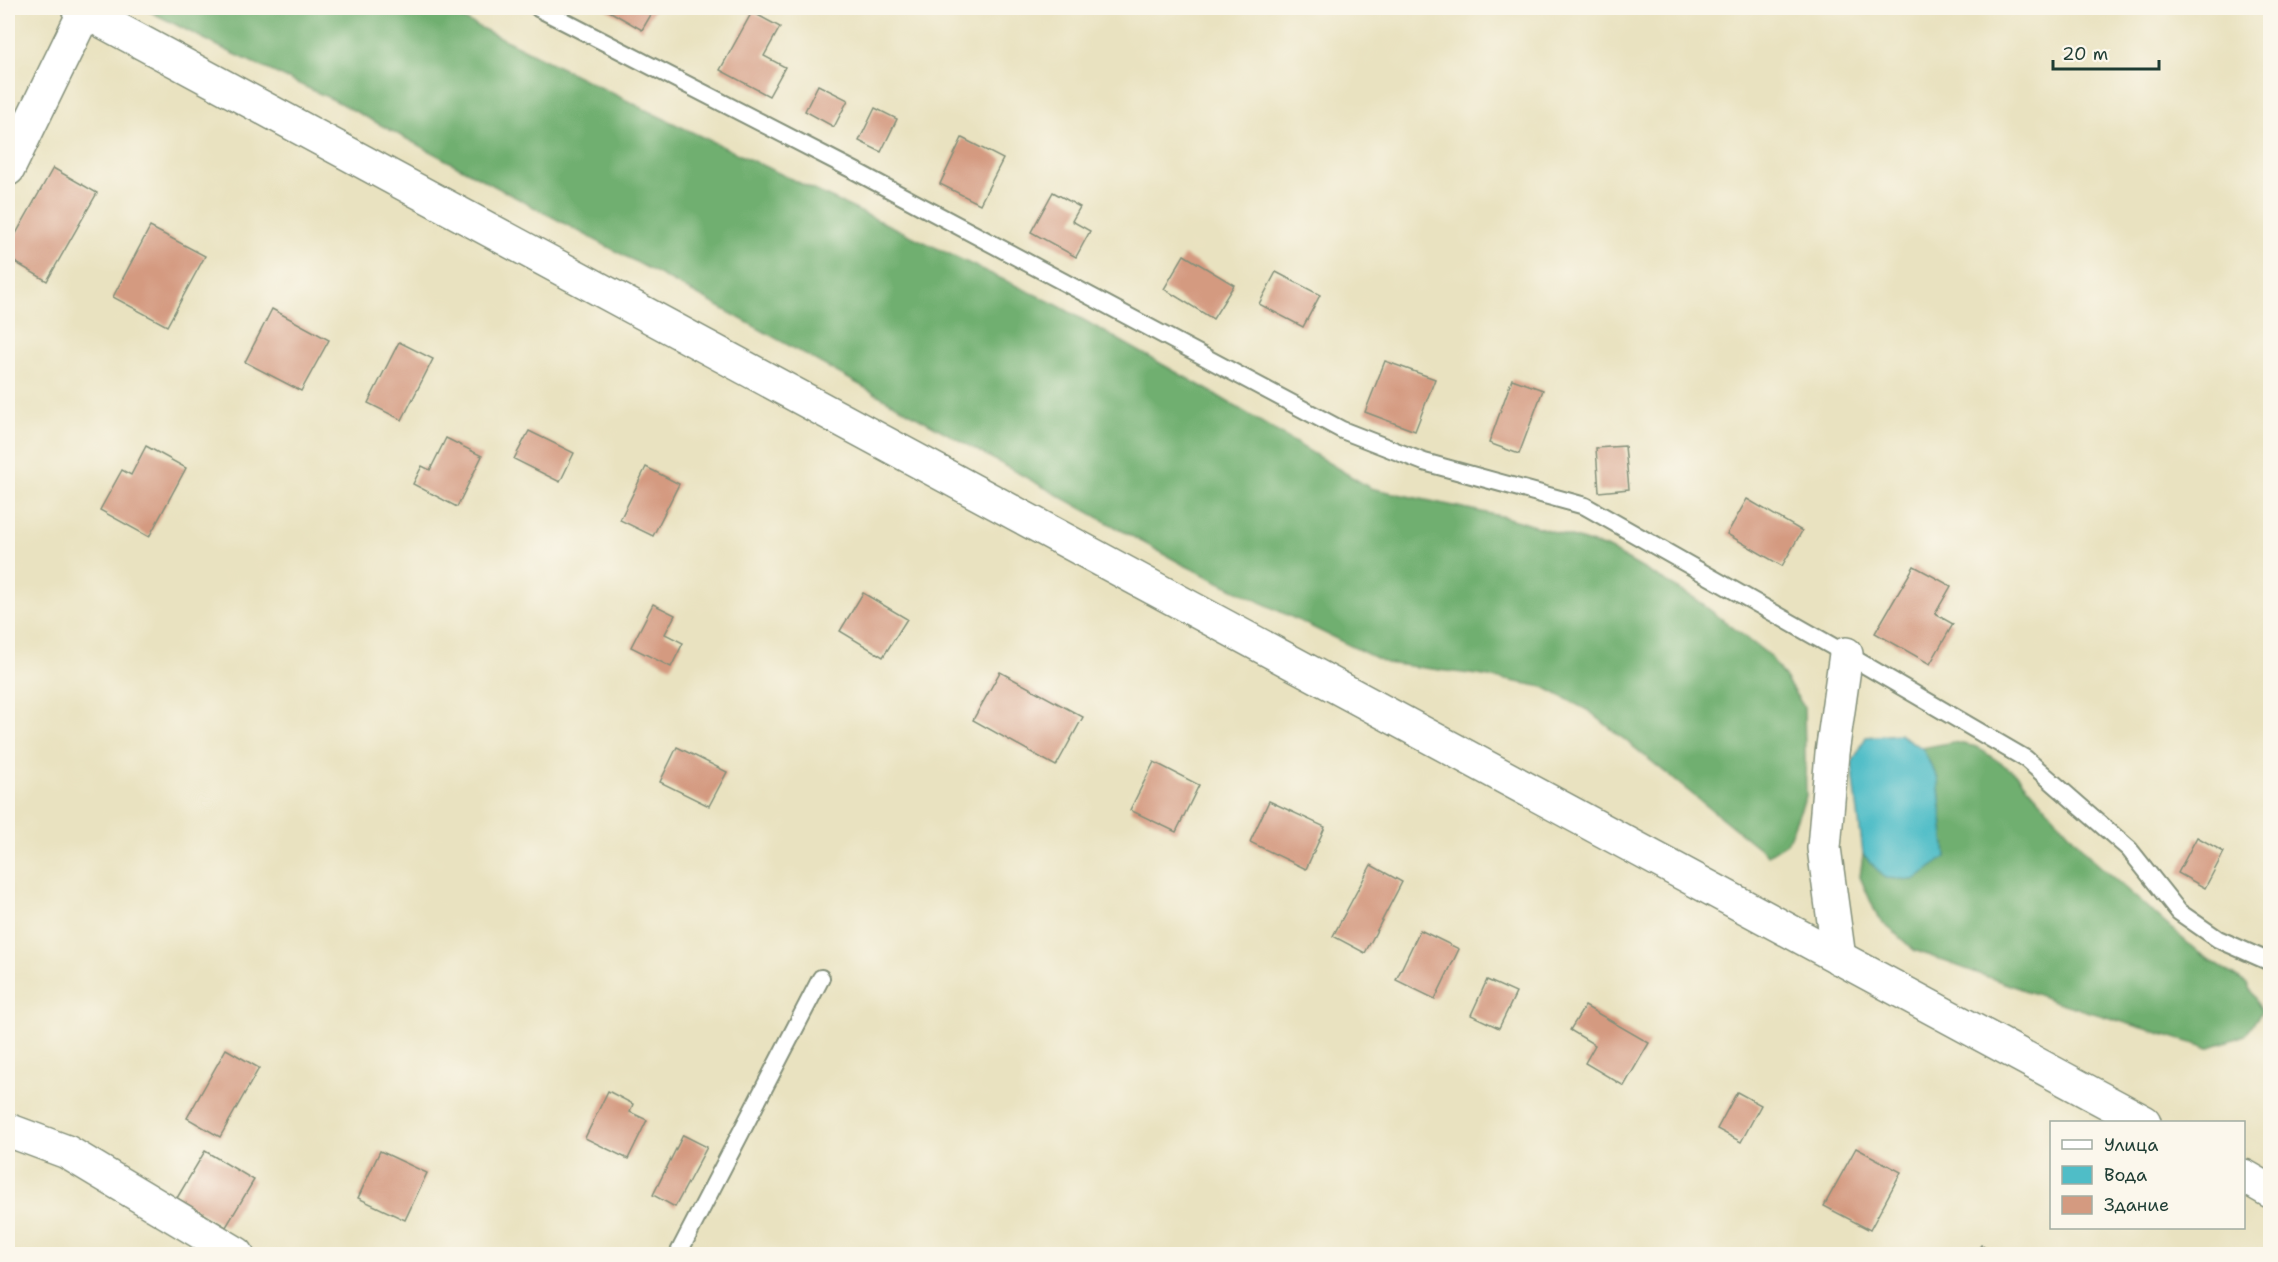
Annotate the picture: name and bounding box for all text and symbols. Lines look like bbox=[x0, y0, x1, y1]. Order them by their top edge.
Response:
scale bar bbox=[2053, 33, 2160, 71]
text: 20 m bbox=[2062, 42, 2108, 66]
legend bbox=[2050, 1121, 2245, 1229]
text: Улица bbox=[2104, 1133, 2158, 1157]
text: Вода bbox=[2104, 1163, 2147, 1187]
text: Здание bbox=[2104, 1193, 2169, 1217]

